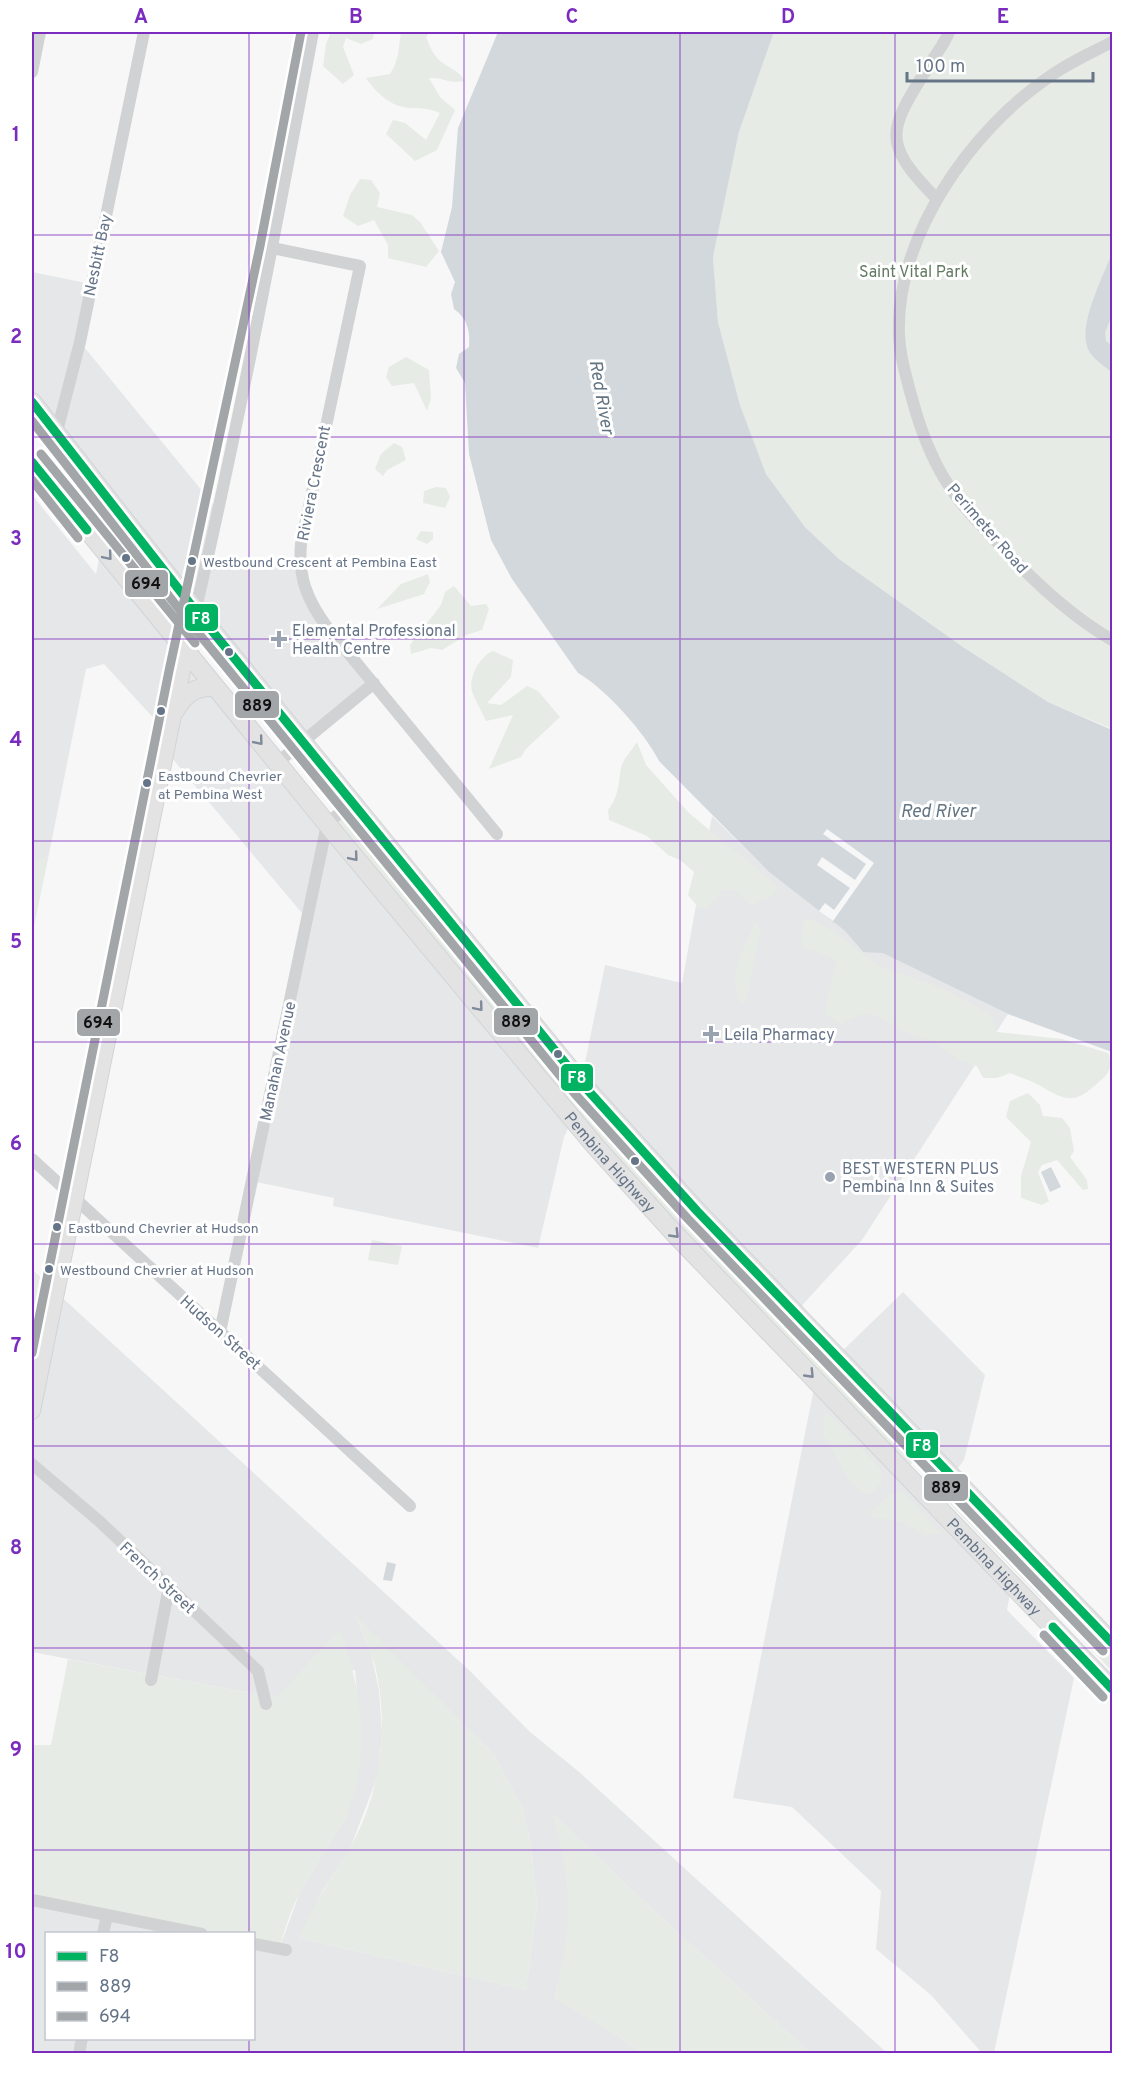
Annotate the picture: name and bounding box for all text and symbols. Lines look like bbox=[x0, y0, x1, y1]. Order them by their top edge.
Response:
text: A bbox=[134, 5, 148, 31]
text: B bbox=[349, 5, 363, 31]
text: C bbox=[566, 5, 578, 31]
text: D bbox=[781, 5, 795, 31]
text: E bbox=[997, 5, 1009, 31]
scale bar bbox=[907, 45, 1093, 83]
text: 100 m bbox=[916, 56, 965, 79]
text: 1 bbox=[12, 123, 20, 149]
street label: Nesbitt Bay bbox=[80, 213, 117, 298]
park label: Saint Vital Park bbox=[859, 263, 969, 283]
text: 2 bbox=[10, 325, 22, 351]
water label: Red River bbox=[583, 358, 619, 438]
street label: Riviera Crescent bbox=[294, 424, 336, 543]
street label: Perimeter Road bbox=[942, 480, 1031, 579]
text: 3 bbox=[10, 527, 22, 553]
one-way arrow bbox=[100, 549, 111, 560]
unlabelled marker bbox=[120, 552, 132, 564]
marker: Westbound Crescent at Pembina East bbox=[186, 555, 198, 567]
place label: Westbound Crescent at Pembina East bbox=[203, 555, 437, 572]
line badge: 694 bbox=[124, 569, 169, 598]
text: 694 bbox=[131, 575, 161, 595]
line badge: F8 bbox=[184, 603, 219, 632]
text: F8 bbox=[191, 610, 211, 630]
place label: Elemental Professional Health Centre bbox=[292, 622, 456, 660]
marker: Elemental Professional Health Centre bbox=[270, 630, 288, 648]
unlabelled marker bbox=[223, 646, 235, 658]
line badge: 889 bbox=[234, 690, 280, 719]
text: 889 bbox=[242, 697, 272, 717]
unlabelled marker bbox=[155, 705, 167, 717]
text: 4 bbox=[10, 728, 22, 754]
one-way arrow bbox=[252, 735, 263, 746]
place label: Eastbound Chevrier at Pembina West bbox=[158, 769, 283, 804]
marker: Eastbound Chevrier at Pembina West bbox=[141, 777, 153, 789]
water label: Red River bbox=[900, 801, 978, 824]
one-way arrow bbox=[347, 850, 358, 861]
text: 5 bbox=[10, 930, 22, 956]
street label: Manahan Avenue bbox=[257, 1000, 301, 1123]
one-way arrow bbox=[471, 1000, 482, 1011]
line badge: 889 bbox=[493, 1007, 539, 1036]
line badge: 694 bbox=[76, 1008, 121, 1037]
text: 889 bbox=[501, 1013, 531, 1033]
text: 694 bbox=[83, 1014, 113, 1034]
marker: Leila Pharmacy bbox=[702, 1025, 720, 1043]
place label: Leila Pharmacy bbox=[724, 1026, 835, 1046]
unlabelled marker bbox=[552, 1048, 564, 1060]
line badge: F8 bbox=[560, 1063, 594, 1092]
text: F8 bbox=[567, 1069, 587, 1089]
street label: Pembina Highway bbox=[559, 1109, 659, 1218]
text: 6 bbox=[10, 1132, 22, 1158]
unlabelled marker bbox=[629, 1155, 641, 1167]
place label: BEST WESTERN PLUS Pembina Inn & Suites bbox=[842, 1160, 999, 1198]
marker: BEST WESTERN PLUS Pembina Inn & Suites bbox=[823, 1170, 837, 1184]
marker: Eastbound Chevrier at Hudson bbox=[51, 1221, 63, 1233]
place label: Eastbound Chevrier at Hudson bbox=[68, 1221, 259, 1238]
one-way arrow bbox=[668, 1226, 679, 1237]
marker: Westbound Chevrier at Hudson bbox=[43, 1263, 55, 1275]
place label: Westbound Chevrier at Hudson bbox=[60, 1263, 254, 1280]
street label: Hudson Street bbox=[175, 1292, 264, 1375]
text: 7 bbox=[11, 1334, 21, 1360]
one-way arrow bbox=[803, 1367, 814, 1378]
line badge: F8 bbox=[905, 1431, 939, 1459]
text: F8 bbox=[912, 1437, 932, 1457]
line badge: 889 bbox=[923, 1473, 969, 1502]
text: 889 bbox=[931, 1479, 961, 1499]
street label: Pembina Highway bbox=[941, 1515, 1045, 1621]
text: 8 bbox=[10, 1536, 22, 1562]
street label: French Street bbox=[115, 1538, 199, 1619]
text: 9 bbox=[10, 1738, 22, 1764]
legend bbox=[45, 1932, 255, 2040]
text: 10 bbox=[5, 1940, 27, 1966]
text: F8 bbox=[99, 1946, 119, 1969]
text: 889 bbox=[99, 1976, 131, 1999]
text: 694 bbox=[99, 2006, 131, 2029]

